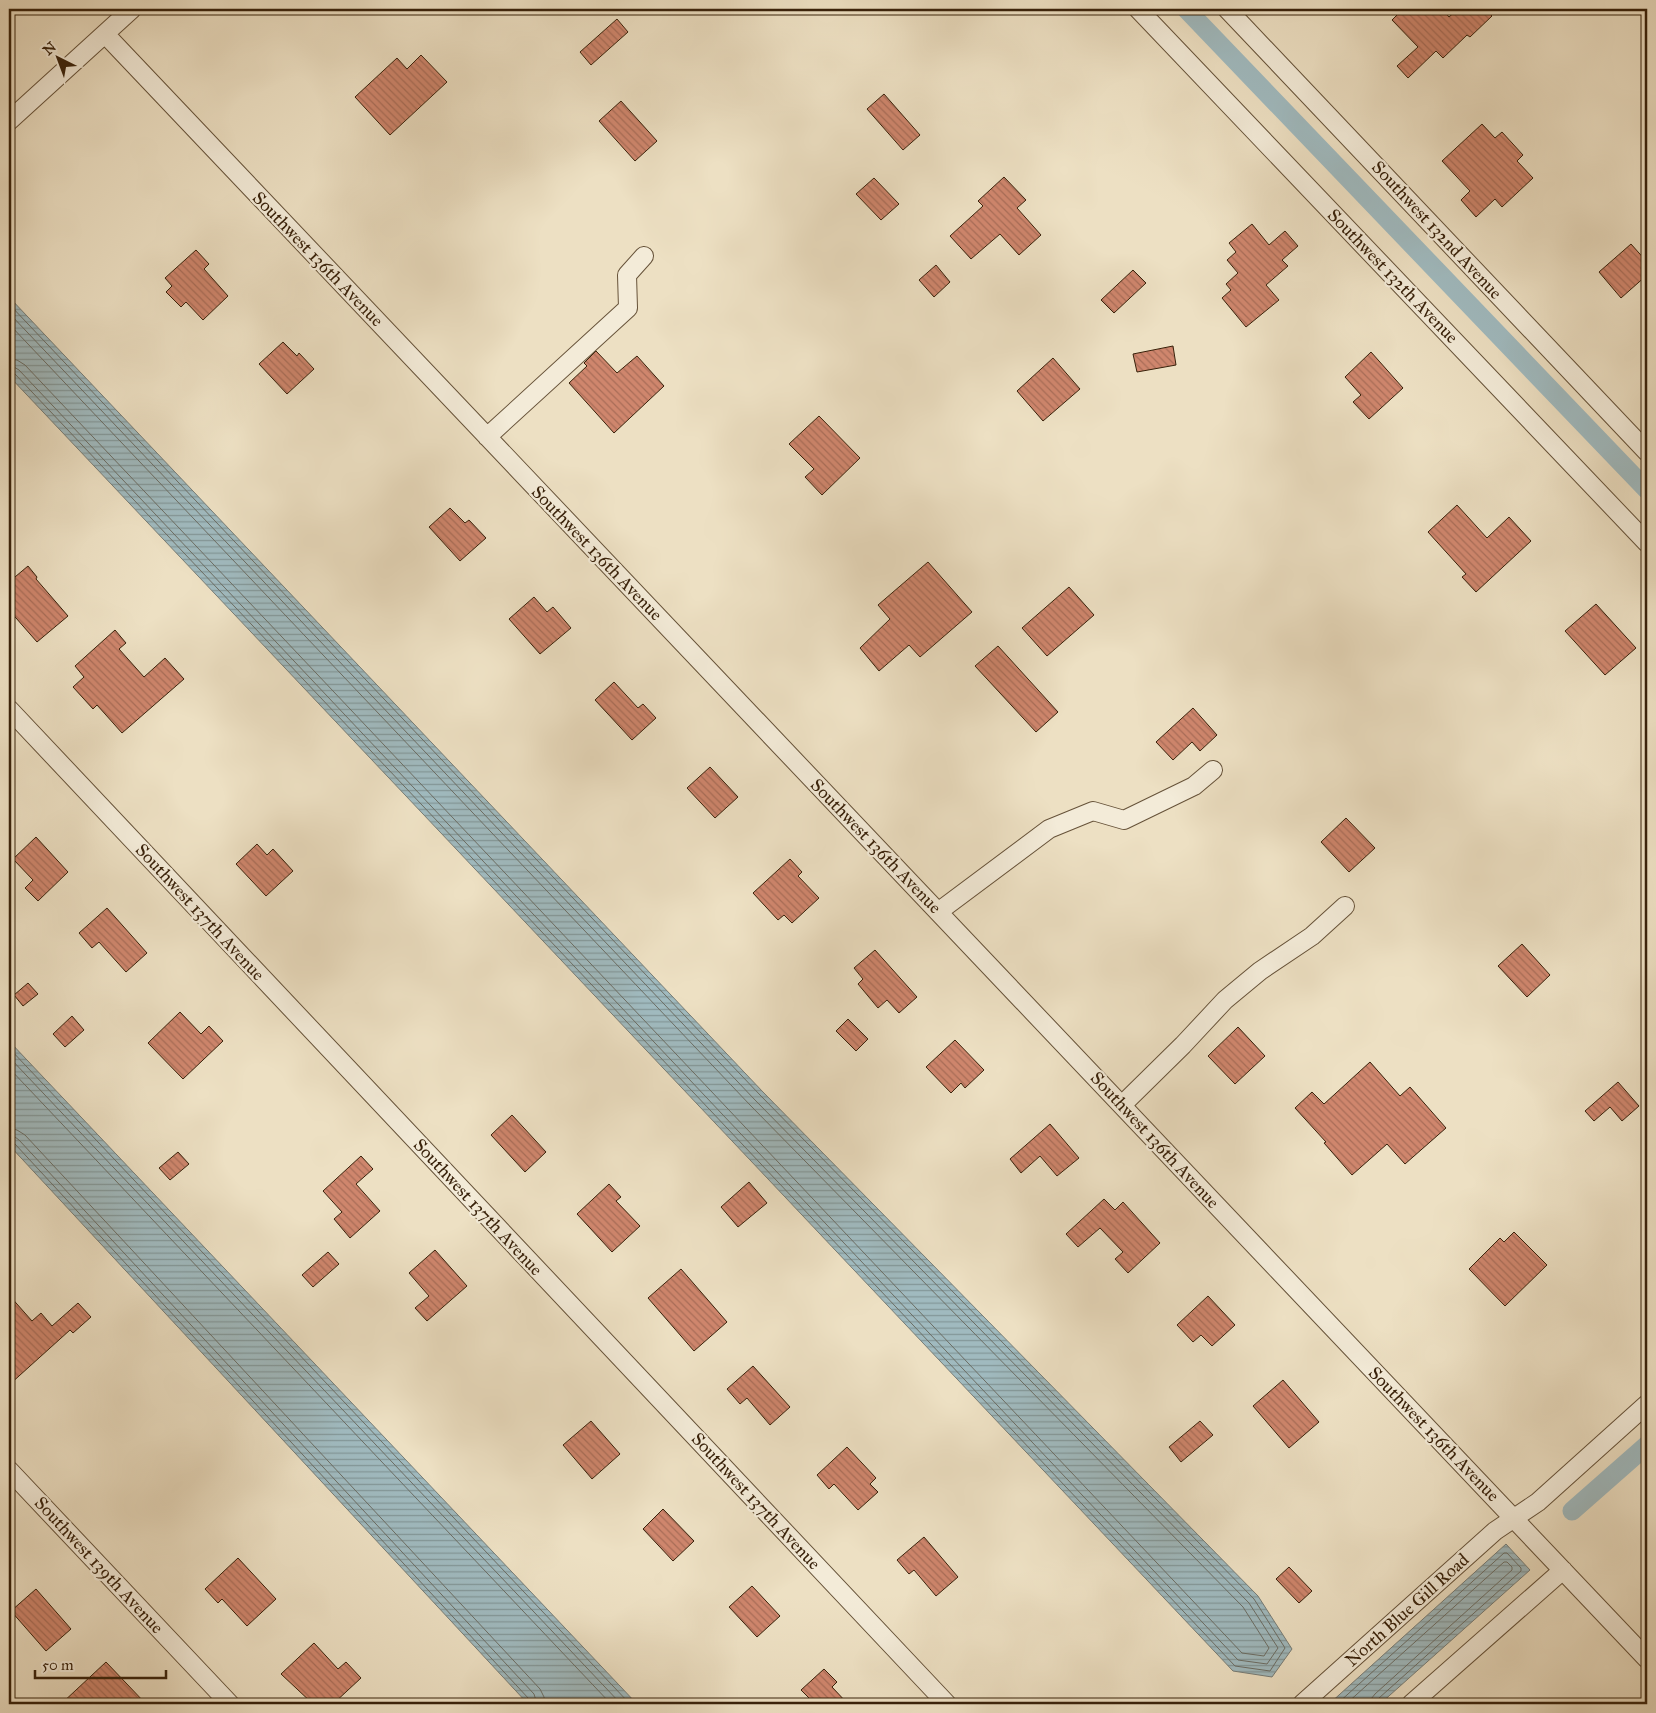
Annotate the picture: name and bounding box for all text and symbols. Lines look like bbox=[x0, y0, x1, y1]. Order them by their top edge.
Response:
north arrow bbox=[32, 32, 82, 82]
text: N bbox=[40, 38, 60, 59]
street label: Southwest 132nd Avenue bbox=[1367, 156, 1507, 304]
street label: Southwest 136th Avenue bbox=[248, 187, 388, 331]
street label: Southwest 132th Avenue bbox=[1323, 204, 1463, 348]
street label: Southwest 136th Avenue bbox=[527, 481, 667, 625]
street label: Southwest 136th Avenue bbox=[806, 774, 946, 918]
street label: Southwest 137th Avenue bbox=[131, 839, 269, 985]
street label: Southwest 136th Avenue bbox=[1086, 1067, 1224, 1213]
street label: Southwest 137th Avenue bbox=[409, 1134, 547, 1280]
street label: Southwest 136th Avenue bbox=[1364, 1362, 1504, 1506]
street label: Southwest 137th Avenue bbox=[687, 1428, 825, 1574]
street label: Southwest 139th Avenue bbox=[30, 1492, 168, 1638]
street label: North Blue Gill Road bbox=[1341, 1549, 1473, 1671]
scale bar bbox=[35, 1648, 166, 1680]
text: 50 m bbox=[42, 1656, 74, 1674]

